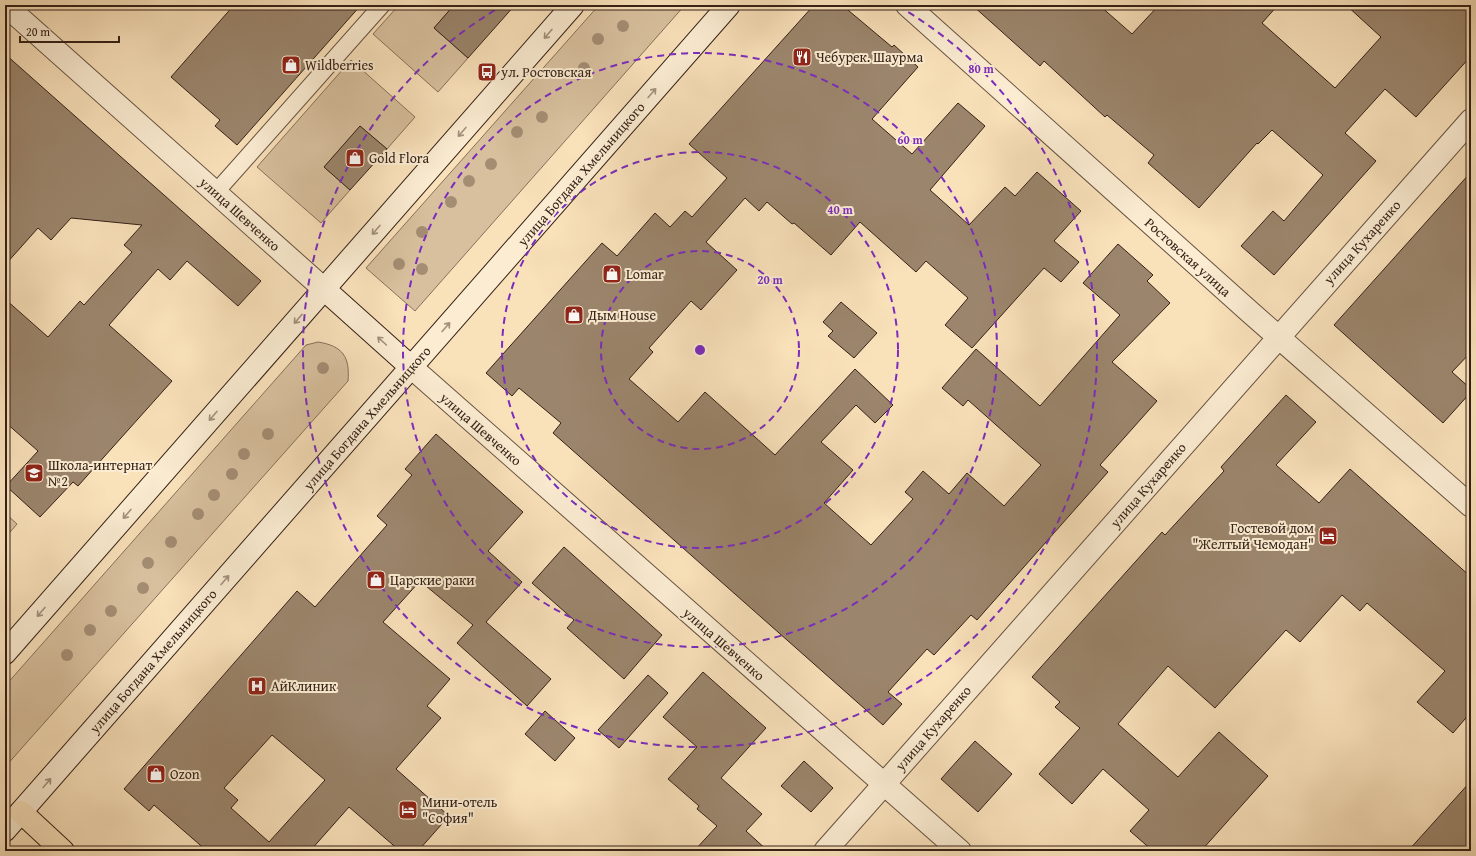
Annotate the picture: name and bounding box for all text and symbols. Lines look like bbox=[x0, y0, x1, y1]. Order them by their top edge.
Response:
scale bar bbox=[20, 18, 119, 44]
text: 20 m bbox=[26, 23, 50, 40]
one-way arrow bbox=[543, 29, 552, 40]
restaurant icon: Чебурек. Шаурма bbox=[791, 46, 813, 68]
place label: Чебурек. Шаурма bbox=[816, 47, 923, 67]
shop icon: Wildberries bbox=[280, 54, 302, 76]
place label: Wildberries bbox=[305, 55, 374, 75]
text: 80 m bbox=[968, 60, 994, 77]
bus stop icon: ул. Ростовская bbox=[476, 61, 498, 83]
place label: ул. Ростовская bbox=[500, 62, 591, 82]
one-way arrow bbox=[648, 88, 657, 98]
street label: улица Богдана Хмельницкого bbox=[512, 97, 649, 251]
one-way arrow bbox=[457, 127, 466, 137]
text: 60 m bbox=[897, 131, 923, 148]
shop icon: Gold Flora bbox=[344, 147, 366, 169]
place label: Gold Flora bbox=[369, 148, 429, 168]
street label: улица Шевченко bbox=[194, 172, 285, 256]
street label: улица Кухаренко bbox=[1318, 196, 1405, 289]
text: 40 m bbox=[827, 201, 853, 218]
street label: Ростовская улица bbox=[1141, 213, 1236, 301]
one-way arrow bbox=[372, 224, 381, 234]
shop icon: Lomar bbox=[601, 263, 623, 285]
place label: Lomar bbox=[626, 264, 664, 284]
text: 20 m bbox=[757, 271, 783, 288]
shop icon: Дым House bbox=[563, 304, 585, 326]
place label: Дым House bbox=[587, 305, 656, 325]
one-way arrow bbox=[294, 313, 303, 324]
one-way arrow bbox=[442, 322, 451, 333]
one-way arrow bbox=[377, 337, 387, 346]
street label: улица Богдана Хмельницкого bbox=[298, 341, 435, 495]
centre of rings bbox=[693, 343, 707, 357]
street label: улица Шевченко bbox=[435, 387, 526, 470]
one-way arrow bbox=[208, 411, 217, 422]
street label: улица Кухаренко bbox=[1105, 438, 1191, 533]
place label: Школа-интернат №2 bbox=[48, 455, 152, 491]
school or university icon: Школа-интернат №2 bbox=[23, 462, 45, 484]
one-way arrow bbox=[123, 509, 132, 519]
place label: Гостевой дом "Желтый Чемодан" bbox=[1192, 518, 1314, 554]
hotel icon: Гостевой дом "Желтый Чемодан" bbox=[1317, 525, 1339, 547]
shop icon: Царские раки bbox=[365, 569, 387, 591]
place label: Царские раки bbox=[390, 570, 475, 590]
one-way arrow bbox=[220, 575, 229, 585]
street label: улица Богдана Хмельницкого bbox=[84, 584, 221, 738]
street label: улица Шевченко bbox=[678, 602, 769, 685]
one-way arrow bbox=[37, 607, 46, 617]
hospital icon: АйКлиник bbox=[246, 675, 268, 697]
place label: АйКлиник bbox=[271, 676, 337, 696]
street label: улица Кухаренко bbox=[890, 681, 976, 776]
shop icon: Ozon bbox=[145, 763, 167, 785]
place label: Ozon bbox=[170, 764, 200, 784]
one-way arrow bbox=[42, 777, 51, 788]
place label: Мини-отель "София" bbox=[422, 792, 498, 828]
hotel icon: Мини-отель "София" bbox=[397, 799, 419, 821]

